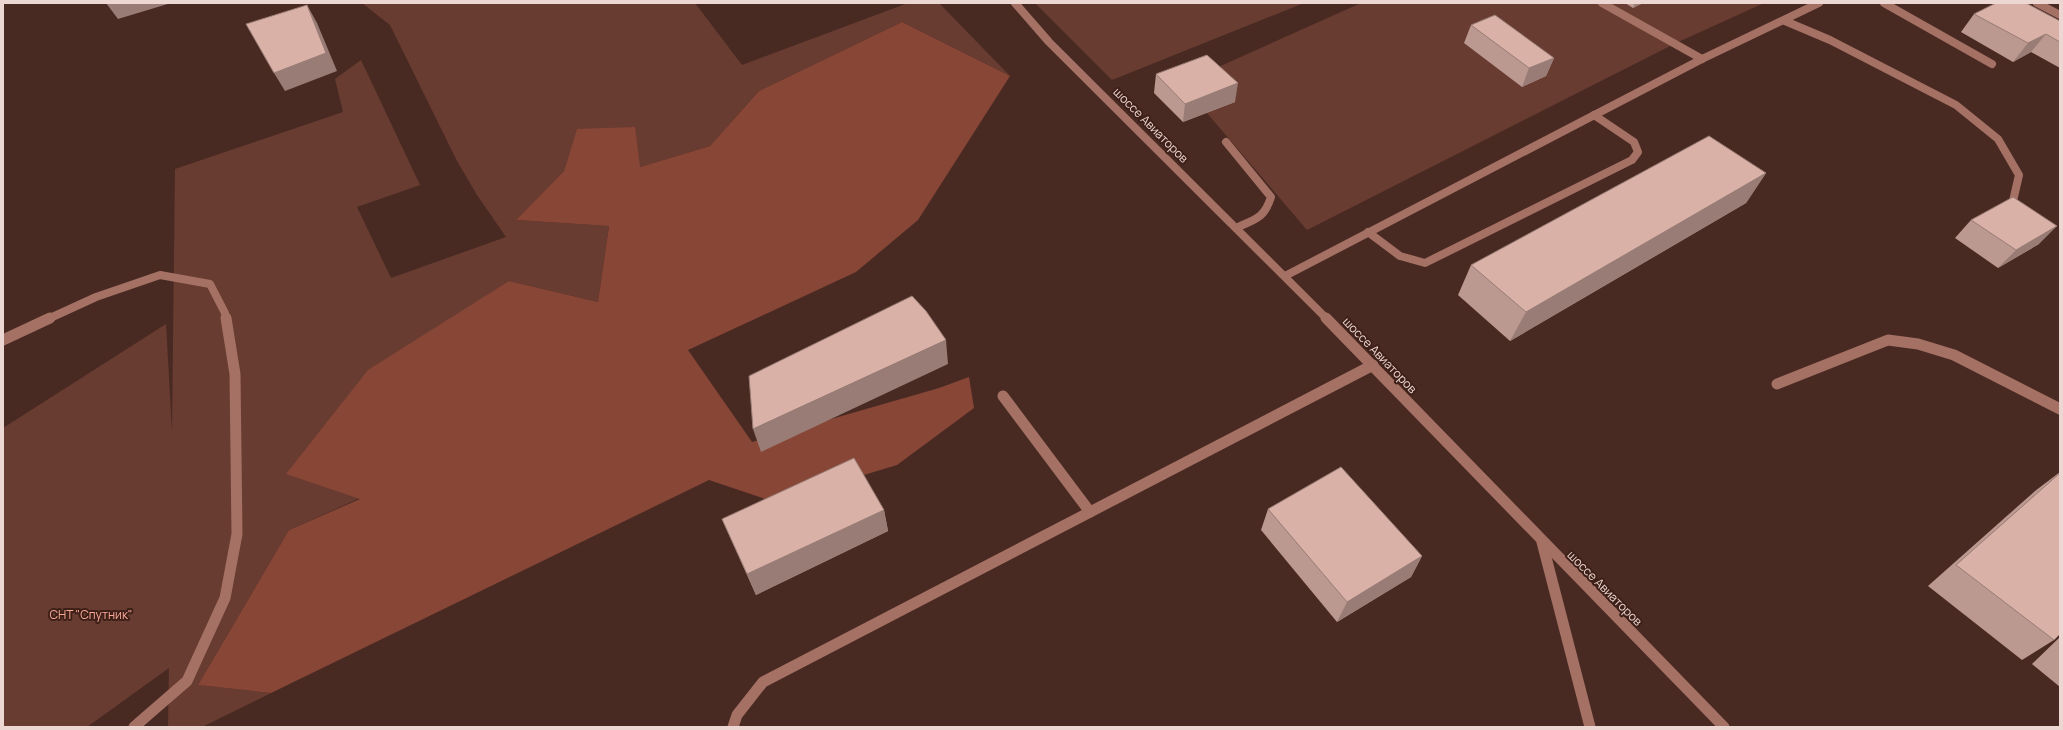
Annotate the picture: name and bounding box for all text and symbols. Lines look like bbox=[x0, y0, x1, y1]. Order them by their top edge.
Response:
street label: шоссе Авиаторов bbox=[1110, 84, 1193, 167]
street label: шоссе Авиаторов bbox=[1339, 313, 1421, 397]
street label: шоссе Авиаторов bbox=[1564, 547, 1647, 630]
park label: СНТ "Спутник" bbox=[49, 606, 133, 623]

